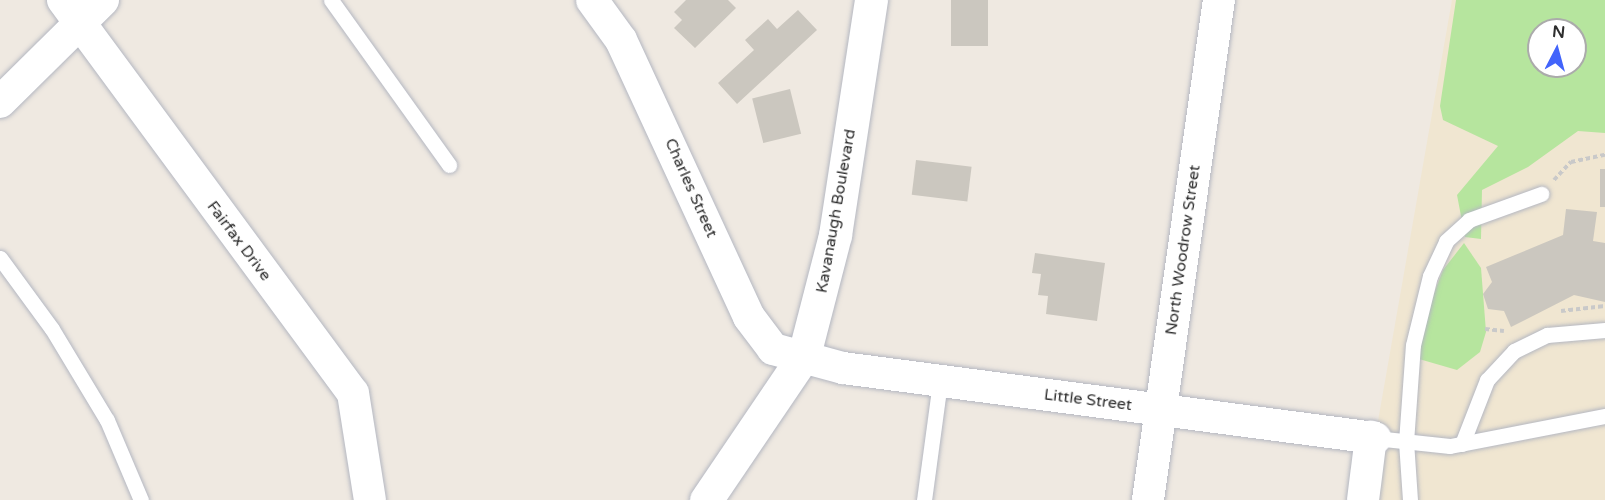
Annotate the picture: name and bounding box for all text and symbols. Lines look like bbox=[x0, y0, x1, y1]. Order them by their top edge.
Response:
north arrow bbox=[1527, 18, 1587, 78]
text: N bbox=[1551, 21, 1566, 43]
street label: Kavanaugh Boulevard bbox=[812, 128, 860, 294]
street label: Charles Street bbox=[661, 135, 721, 241]
street label: North Woodrow Street bbox=[1162, 164, 1204, 336]
street label: Fairfax Drive bbox=[203, 197, 275, 285]
street label: Little Street bbox=[1043, 385, 1133, 415]

